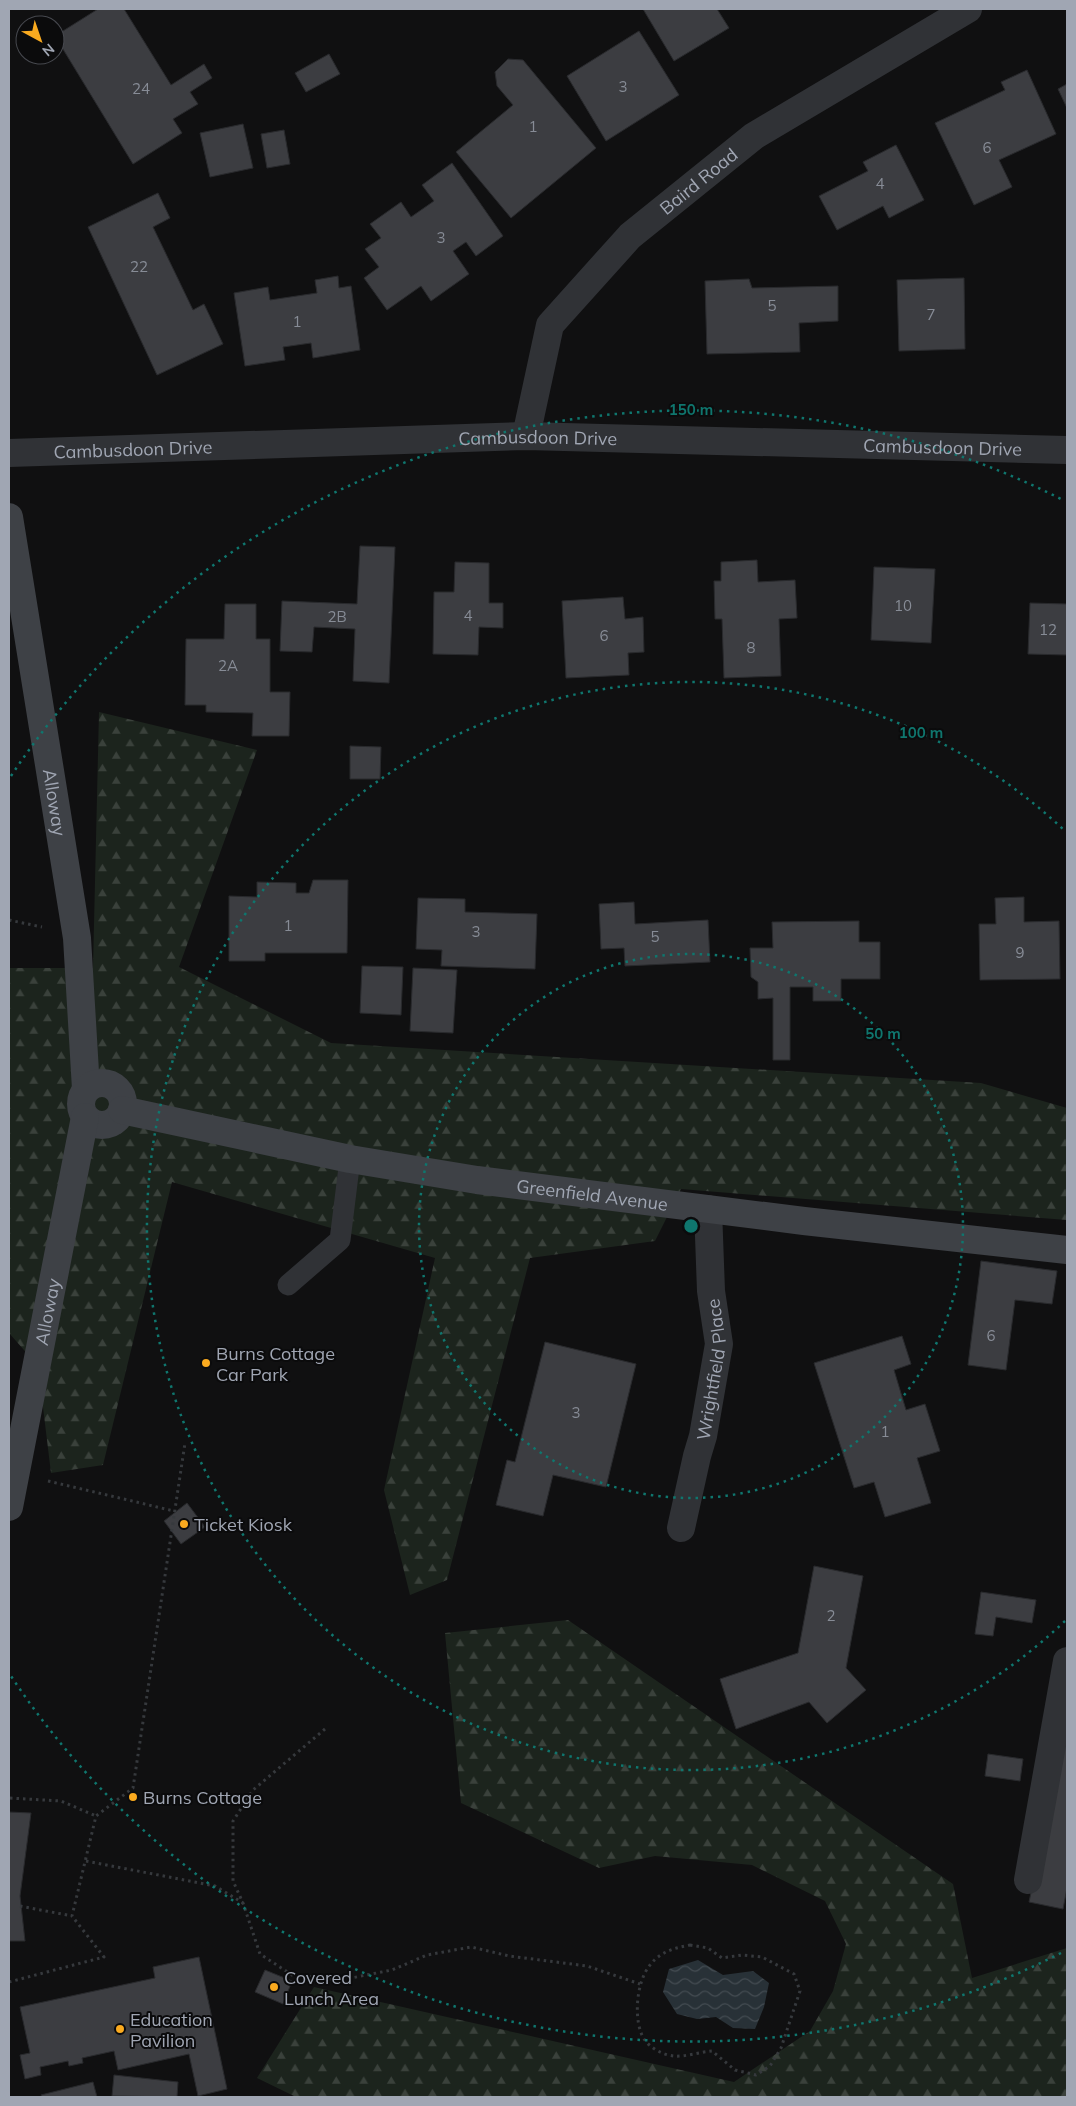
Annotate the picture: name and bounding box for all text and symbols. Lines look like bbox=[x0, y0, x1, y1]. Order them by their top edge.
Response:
north arrow bbox=[15, 15, 65, 65]
text: N bbox=[39, 40, 58, 60]
house number: 3 bbox=[618, 77, 628, 96]
house number: 24 bbox=[132, 79, 150, 98]
house number: 1 bbox=[528, 117, 538, 136]
house number: 6 bbox=[982, 138, 992, 157]
street label: Baird Road bbox=[655, 143, 742, 219]
house number: 4 bbox=[875, 174, 885, 193]
house number: 3 bbox=[436, 228, 446, 247]
house number: 22 bbox=[130, 257, 148, 276]
house number: 5 bbox=[767, 296, 777, 315]
house number: 7 bbox=[926, 305, 936, 324]
house number: 1 bbox=[292, 312, 302, 331]
text: 150 m bbox=[669, 400, 713, 419]
street label: Cambusdoon Drive bbox=[458, 424, 617, 450]
street label: Cambusdoon Drive bbox=[863, 433, 1022, 460]
street label: Cambusdoon Drive bbox=[53, 435, 213, 463]
house number: 10 bbox=[894, 596, 912, 615]
house number: 4 bbox=[463, 606, 473, 625]
house number: 2B bbox=[327, 607, 347, 626]
house number: 12 bbox=[1039, 620, 1057, 639]
house number: 6 bbox=[599, 626, 609, 645]
house number: 8 bbox=[746, 638, 756, 657]
house number: 2A bbox=[218, 656, 238, 675]
text: 100 m bbox=[899, 723, 943, 742]
street label: Alloway bbox=[38, 767, 72, 838]
house number: 1 bbox=[283, 916, 293, 935]
house number: 3 bbox=[471, 922, 481, 941]
house number: 5 bbox=[650, 927, 660, 946]
house number: 9 bbox=[1015, 943, 1025, 962]
text: 50 m bbox=[865, 1024, 901, 1043]
street label: Greenfield Avenue bbox=[515, 1174, 669, 1215]
centre of rings bbox=[682, 1217, 700, 1235]
street label: Alloway bbox=[29, 1276, 65, 1347]
street label: Wrightfield Place bbox=[691, 1297, 730, 1442]
house number: 6 bbox=[986, 1326, 996, 1345]
place label: Burns Cottage Car Park bbox=[216, 1342, 335, 1386]
marker: Burns Cottage Car Park bbox=[200, 1357, 212, 1369]
house number: 3 bbox=[571, 1403, 581, 1422]
house number: 1 bbox=[880, 1422, 890, 1441]
place label: Ticket Kiosk bbox=[194, 1513, 293, 1536]
marker: Ticket Kiosk bbox=[178, 1518, 190, 1530]
house number: 2 bbox=[826, 1606, 836, 1625]
place label: Burns Cottage bbox=[143, 1786, 262, 1809]
marker: Burns Cottage bbox=[127, 1791, 139, 1803]
place label: Covered Lunch Area bbox=[284, 1966, 379, 2010]
marker: Covered Lunch Area bbox=[268, 1981, 280, 1993]
place label: Education Pavilion bbox=[130, 2008, 213, 2052]
marker: Education Pavilion bbox=[114, 2023, 126, 2035]

